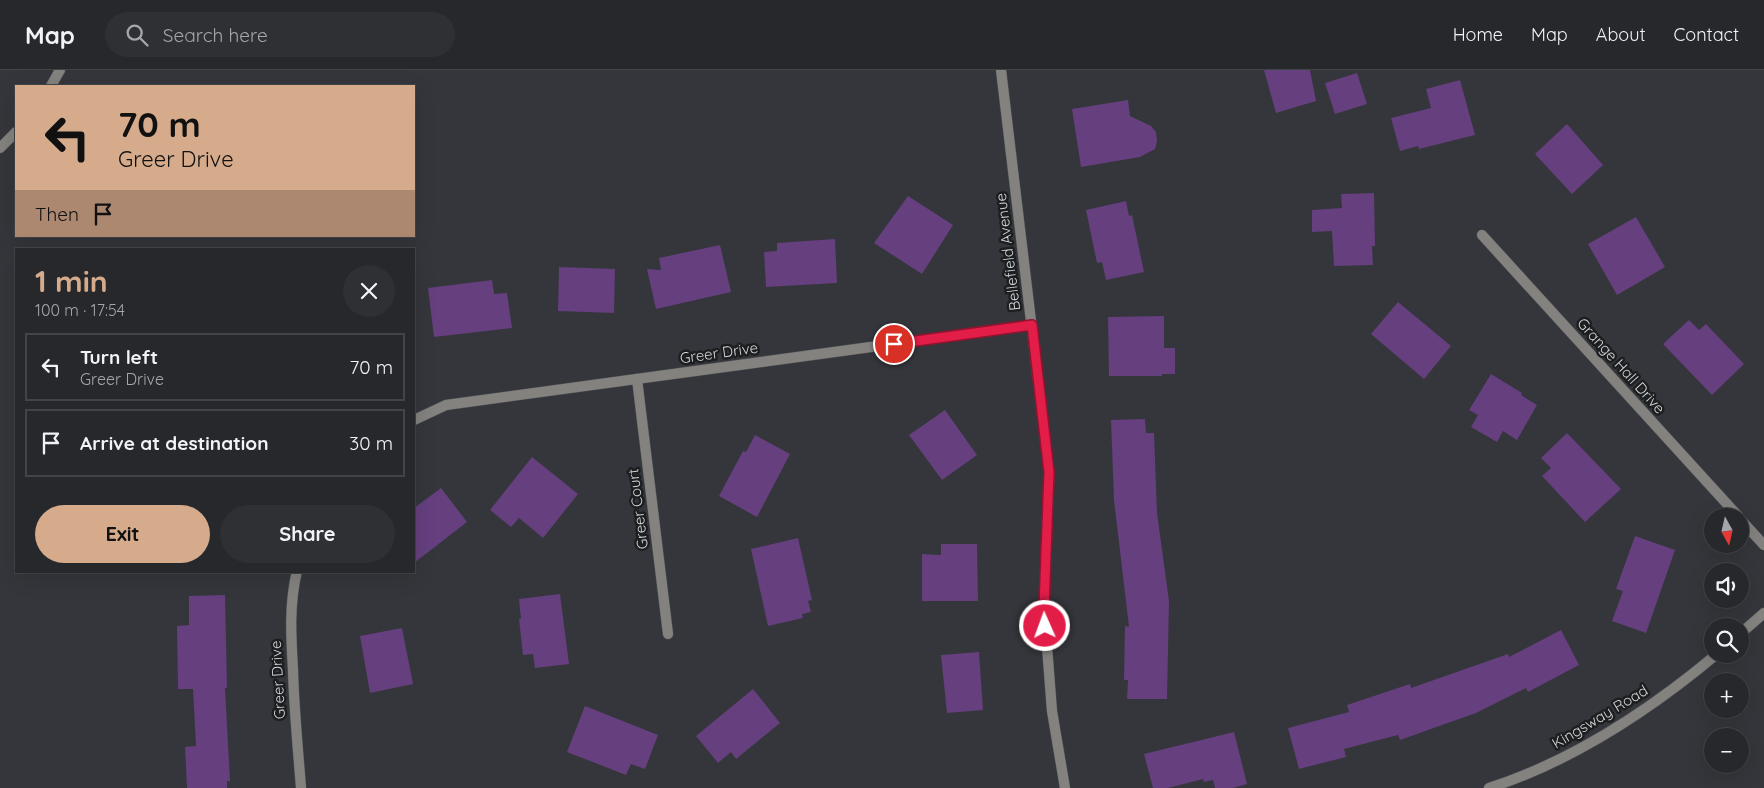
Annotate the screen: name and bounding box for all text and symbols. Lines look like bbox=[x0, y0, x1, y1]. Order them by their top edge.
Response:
search box bbox=[105, 12, 455, 57]
text: Map bbox=[25, 20, 75, 50]
icon: search bbox=[123, 21, 151, 49]
text: Search here bbox=[163, 23, 268, 47]
text: Home bbox=[1453, 23, 1503, 46]
text: Map bbox=[1531, 23, 1568, 46]
text: About bbox=[1596, 23, 1646, 46]
text: Contact bbox=[1674, 23, 1739, 46]
text: 70 m bbox=[118, 102, 201, 146]
icon: left bbox=[35, 105, 100, 170]
text: Greer Drive bbox=[118, 145, 234, 173]
street label: Bellefield Avenue bbox=[991, 192, 1024, 312]
icon: arrive bbox=[89, 200, 117, 228]
text: Then bbox=[35, 202, 79, 226]
text: 1 min bbox=[35, 262, 108, 300]
button: close bbox=[343, 265, 395, 317]
text: 100 m · 17:54 bbox=[35, 300, 125, 320]
street label: Grange Hall Drive bbox=[1573, 314, 1669, 418]
pin bbox=[873, 323, 915, 365]
icon: arrive bbox=[880, 330, 908, 358]
street label: Greer Drive bbox=[679, 338, 759, 367]
text: Turn left bbox=[80, 345, 158, 369]
icon: left bbox=[37, 353, 65, 381]
text: 70 m bbox=[349, 355, 393, 379]
text: Greer Drive bbox=[80, 369, 164, 389]
icon: arrive bbox=[37, 429, 65, 457]
text: Arrive at destination bbox=[80, 431, 269, 455]
text: 30 m bbox=[349, 431, 393, 455]
street label: Greer Court bbox=[623, 468, 652, 550]
button: Exit bbox=[35, 505, 210, 563]
button: Share bbox=[220, 505, 395, 563]
north arrow bbox=[1704, 508, 1749, 552]
map controls bbox=[1704, 508, 1749, 773]
button: sound bbox=[1704, 563, 1749, 608]
position arrow bbox=[1018, 599, 1070, 651]
button: search bbox=[1704, 618, 1749, 663]
street label: Greer Drive bbox=[266, 640, 289, 720]
button: + bbox=[1704, 673, 1749, 718]
street label: Kingsway Road bbox=[1548, 680, 1651, 753]
button: − bbox=[1704, 728, 1749, 773]

